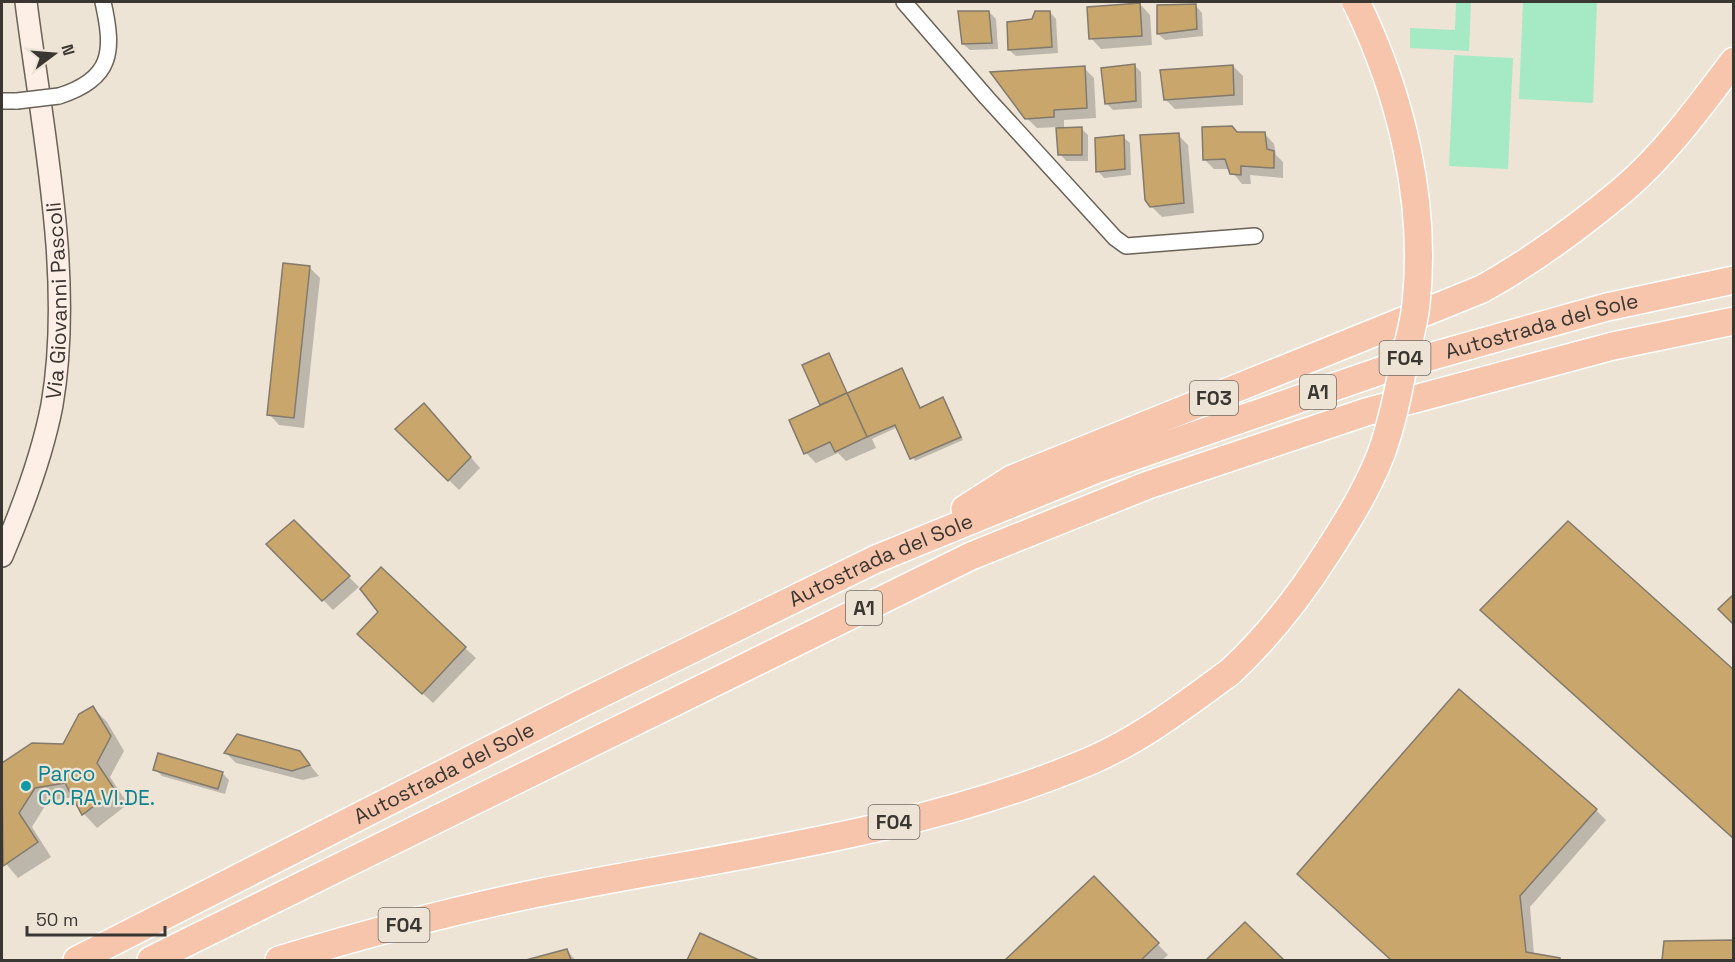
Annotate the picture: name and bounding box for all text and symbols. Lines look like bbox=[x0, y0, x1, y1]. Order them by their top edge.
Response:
north arrow bbox=[24, 24, 84, 84]
text: N bbox=[56, 42, 80, 58]
street label: Via Giovanni Pascoli bbox=[39, 201, 73, 401]
street label: Autostrada del Sole bbox=[1442, 287, 1641, 365]
road number: F04 bbox=[1380, 341, 1430, 375]
road number: A1 bbox=[1300, 375, 1336, 409]
road number: F03 bbox=[1190, 381, 1238, 415]
street label: Autostrada del Sole bbox=[784, 507, 977, 613]
road number: A1 bbox=[846, 591, 882, 625]
street label: Autostrada del Sole bbox=[349, 715, 539, 830]
place label: Parco CO.RA.VI.DE. bbox=[38, 760, 155, 811]
marker: Parco CO.RA.VI.DE. bbox=[19, 779, 33, 793]
road number: F04 bbox=[868, 805, 920, 839]
scale bar bbox=[27, 899, 165, 937]
text: 50 m bbox=[36, 908, 78, 931]
road number: F04 bbox=[378, 908, 430, 942]

